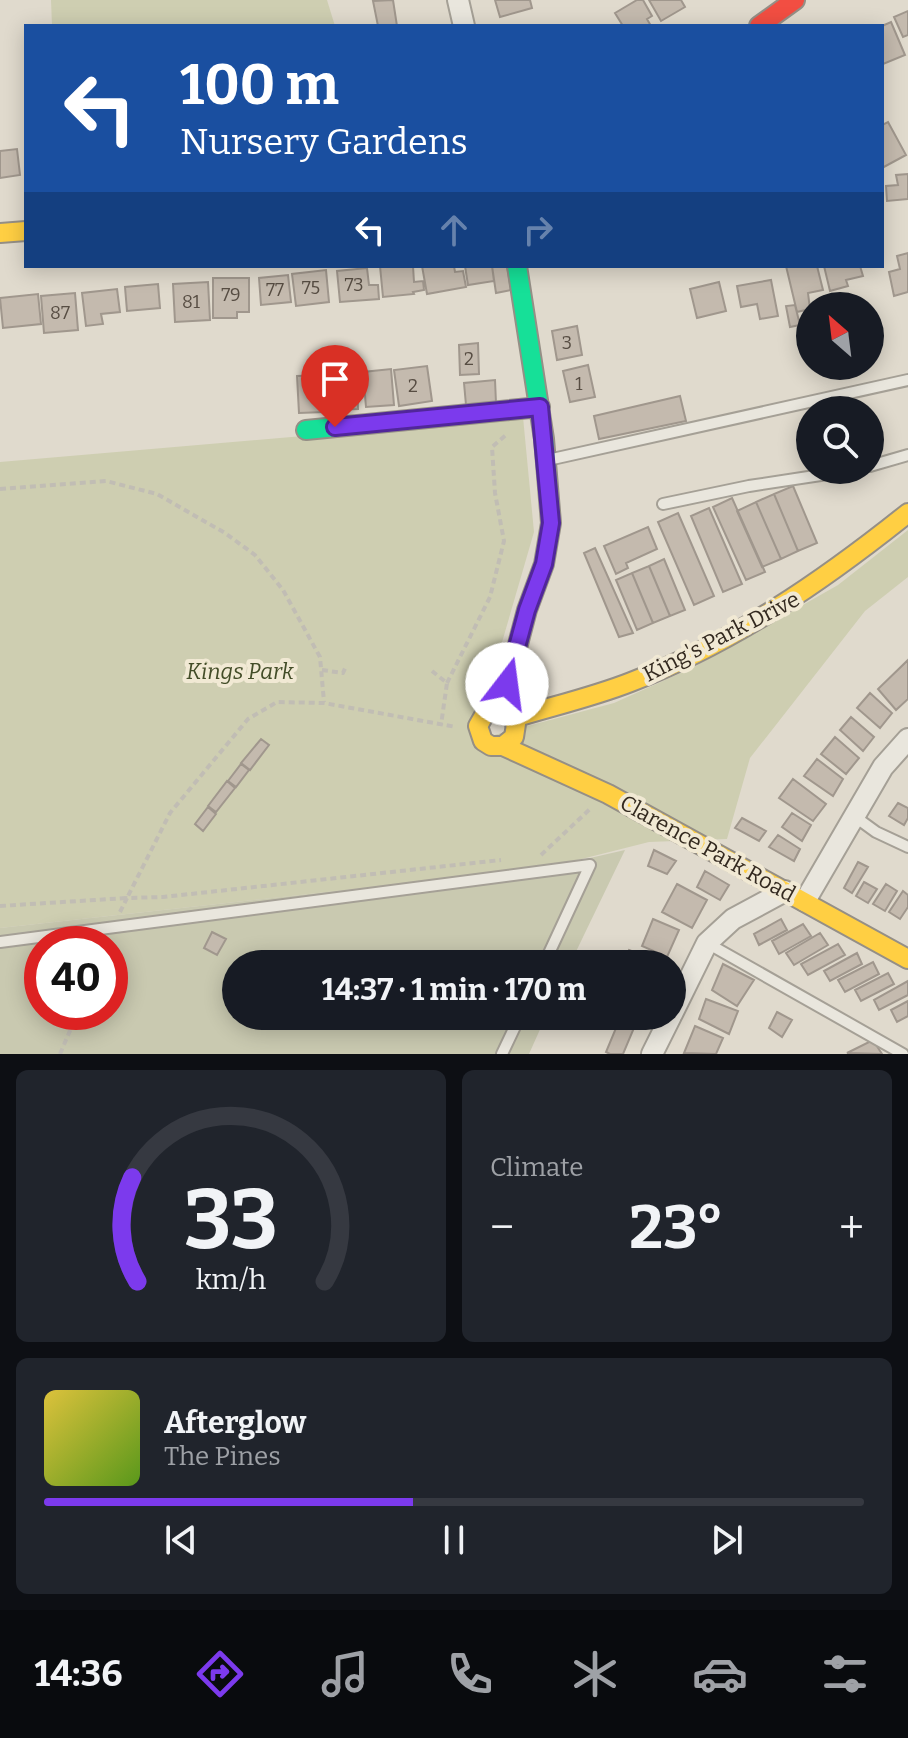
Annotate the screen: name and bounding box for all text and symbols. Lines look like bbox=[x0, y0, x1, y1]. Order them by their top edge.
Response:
text: 100 m bbox=[180, 52, 339, 119]
icon: left bbox=[48, 56, 152, 160]
text: Nursery Gardens bbox=[180, 120, 468, 164]
icon: left bbox=[348, 208, 392, 252]
icon: ahead bbox=[432, 208, 476, 252]
icon: right bbox=[516, 208, 560, 252]
house number: 73 bbox=[345, 274, 363, 296]
house number: 75 bbox=[302, 277, 320, 299]
house number: 77 bbox=[266, 279, 284, 301]
house number: 79 bbox=[221, 284, 241, 306]
house number: 81 bbox=[182, 291, 201, 313]
north arrow bbox=[796, 292, 884, 380]
map controls bbox=[796, 292, 884, 484]
house number: 87 bbox=[50, 302, 70, 324]
house number: 3 bbox=[562, 332, 572, 354]
pin bbox=[301, 345, 369, 427]
house number: 2 bbox=[464, 348, 474, 370]
icon: arrive bbox=[313, 357, 357, 401]
house number: 1 bbox=[575, 373, 583, 395]
house number: 2 bbox=[408, 375, 418, 397]
button: search bbox=[796, 396, 884, 484]
street label: King's Park Drive bbox=[638, 585, 804, 688]
position arrow bbox=[465, 642, 549, 726]
park label: Kings Park bbox=[186, 658, 295, 685]
street label: Clarence Park Road bbox=[615, 789, 800, 908]
speed limit sign: 40 bbox=[24, 926, 128, 1030]
text: 14:37 · 1 min · 170 m bbox=[322, 972, 586, 1008]
text: Climate bbox=[490, 1152, 584, 1183]
text: 33 bbox=[184, 1170, 278, 1270]
text: 23° bbox=[629, 1192, 724, 1264]
text: − bbox=[490, 1201, 514, 1254]
text: + bbox=[839, 1201, 864, 1254]
text: km/h bbox=[196, 1262, 267, 1297]
text: Afterglow bbox=[164, 1405, 306, 1441]
text: The Pines bbox=[164, 1441, 281, 1472]
icon: previous bbox=[159, 1518, 203, 1562]
icon: pause bbox=[432, 1518, 476, 1562]
icon: next bbox=[705, 1518, 749, 1562]
icon: directions bbox=[192, 1646, 248, 1702]
icon: music bbox=[317, 1646, 373, 1702]
icon: phone bbox=[442, 1646, 498, 1702]
icon: climate bbox=[567, 1646, 623, 1702]
icon: car bbox=[692, 1646, 748, 1702]
icon: filters bbox=[817, 1646, 873, 1702]
text: 14:36 bbox=[35, 1652, 122, 1696]

